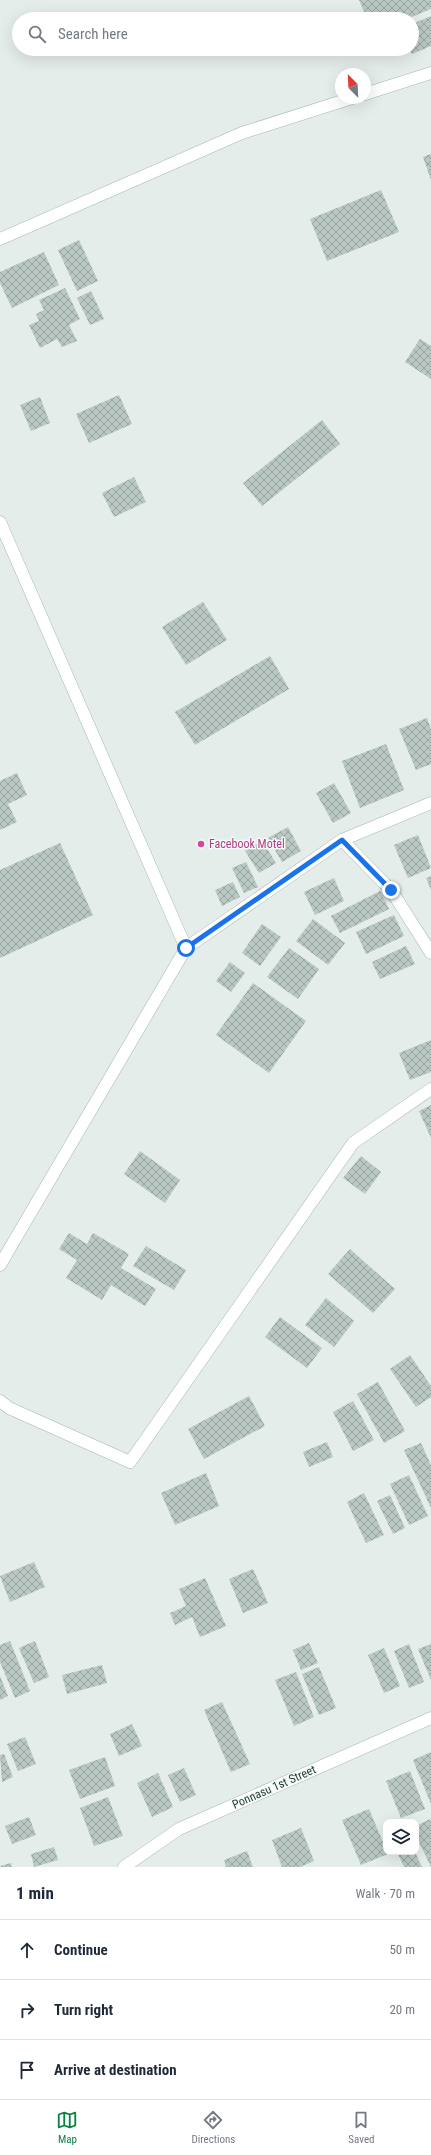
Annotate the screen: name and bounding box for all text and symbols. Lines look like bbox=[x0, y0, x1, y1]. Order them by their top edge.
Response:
search box bbox=[12, 12, 419, 56]
icon: search bbox=[26, 23, 48, 45]
text: Search here bbox=[58, 25, 128, 43]
north arrow bbox=[335, 68, 371, 104]
place label: Facebook Motel bbox=[209, 837, 285, 851]
marker: Facebook Motel bbox=[196, 839, 206, 849]
route end bbox=[382, 881, 400, 899]
route start bbox=[177, 939, 195, 957]
street label: Ponnasu 1st Street bbox=[230, 1762, 318, 1812]
map controls bbox=[383, 1819, 419, 1855]
button: layers bbox=[383, 1819, 419, 1855]
text: 1 min bbox=[16, 1883, 54, 1903]
text: Walk · 70 m bbox=[355, 1886, 415, 1901]
icon: ahead bbox=[16, 1939, 38, 1961]
text: Continue bbox=[54, 1941, 108, 1959]
text: 50 m bbox=[389, 1942, 415, 1957]
icon: right bbox=[16, 1999, 38, 2021]
text: Turn right bbox=[54, 2001, 113, 2019]
text: 20 m bbox=[389, 2002, 415, 2017]
icon: arrive bbox=[16, 2059, 38, 2081]
text: Arrive at destination bbox=[54, 2061, 177, 2079]
tab: Map bbox=[56, 2109, 78, 2146]
tab: Directions bbox=[191, 2109, 235, 2146]
tab: Saved bbox=[348, 2109, 375, 2146]

